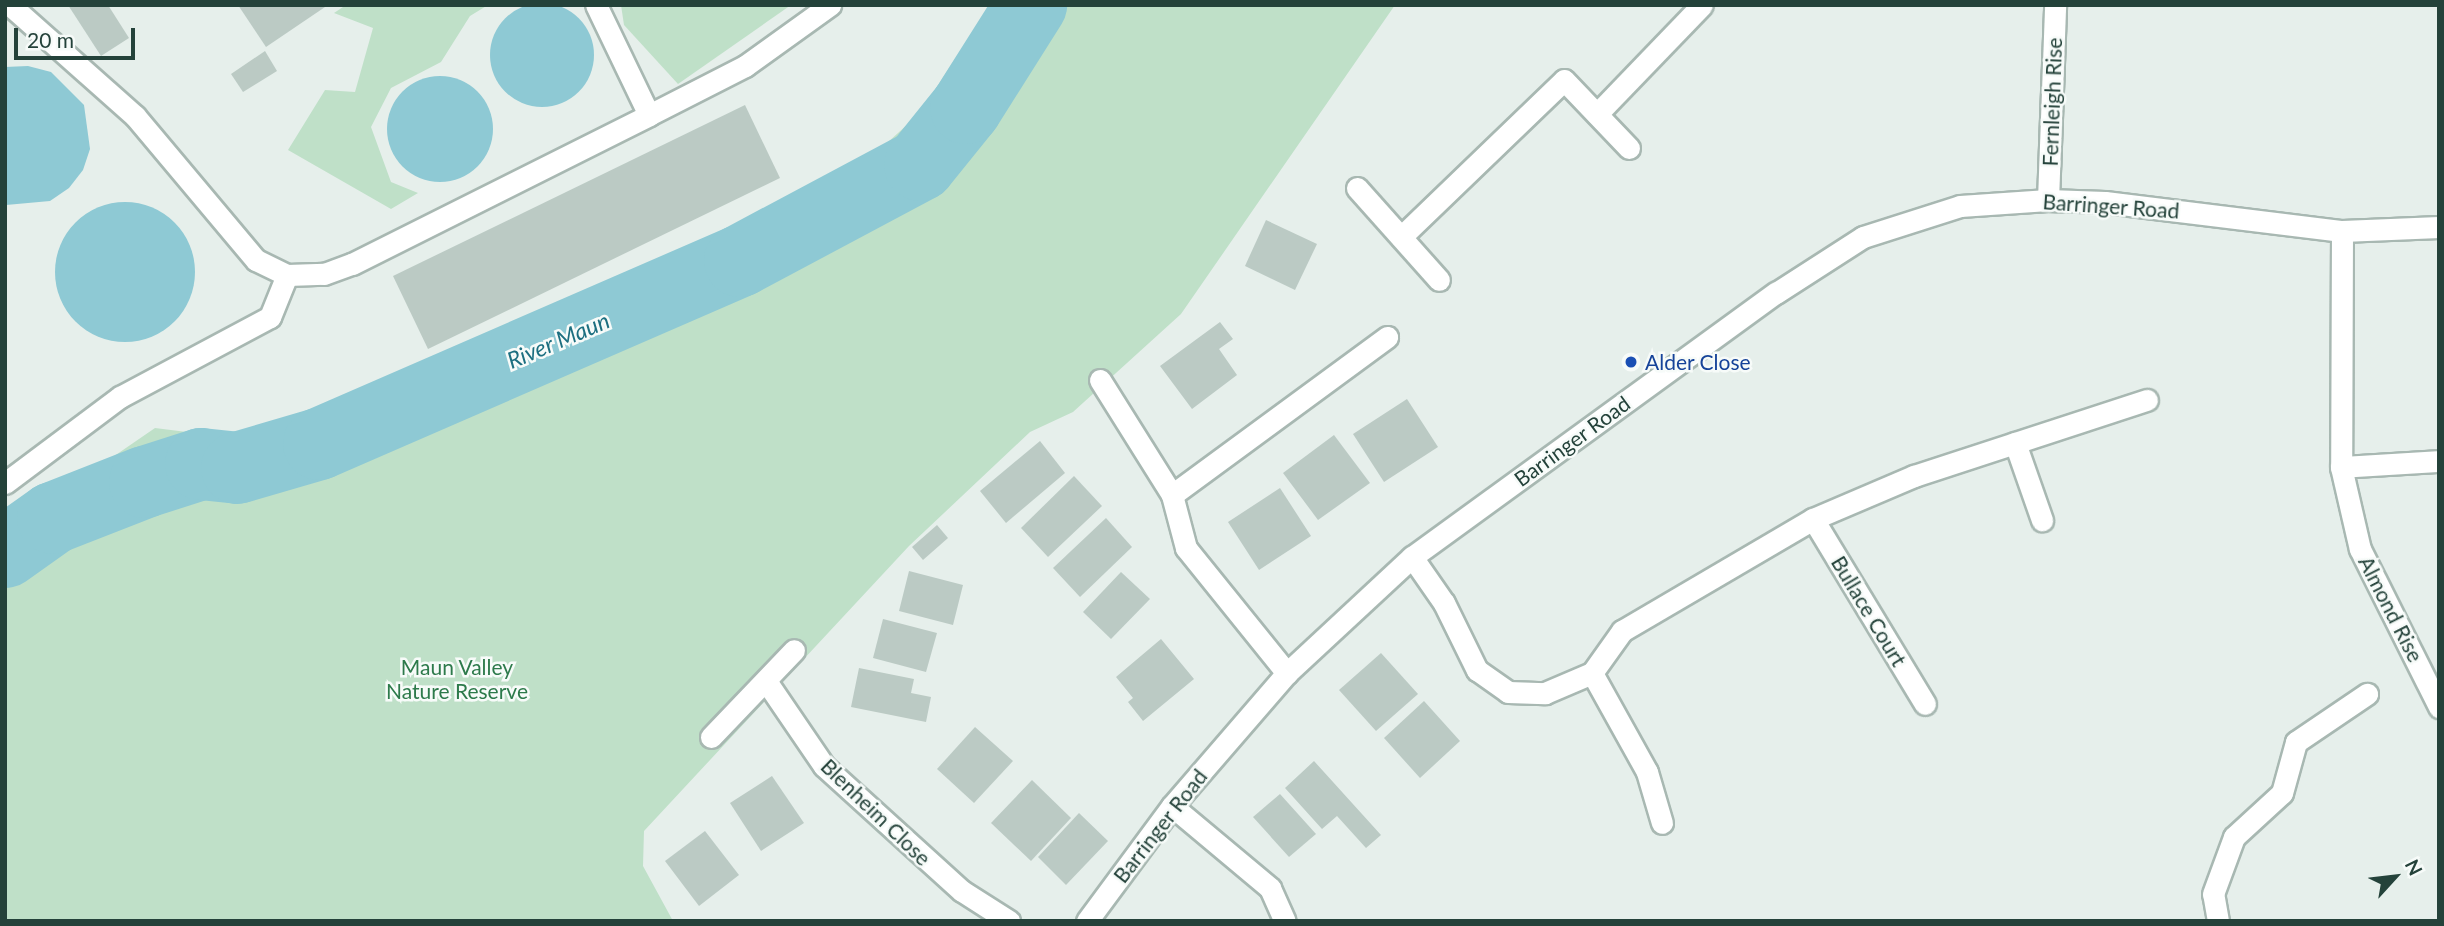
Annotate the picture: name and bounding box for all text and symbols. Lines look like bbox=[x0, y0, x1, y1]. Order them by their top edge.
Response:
scale bar bbox=[18, 14, 138, 58]
text: 20 m bbox=[27, 27, 74, 52]
street label: Fernleigh Rise bbox=[2037, 37, 2067, 167]
street label: Barringer Road bbox=[2042, 189, 2180, 223]
water label: River Maun bbox=[502, 306, 614, 374]
place label: Alder Close bbox=[1645, 349, 1751, 375]
marker: Alder Close bbox=[1623, 354, 1639, 370]
street label: Barringer Road bbox=[1509, 390, 1635, 492]
street label: Bullace Court bbox=[1826, 551, 1912, 671]
street label: Almond Rise bbox=[2354, 552, 2428, 666]
park label: Maun Valley Nature Reserve bbox=[386, 654, 528, 704]
street label: Blenheim Close bbox=[816, 753, 936, 871]
street label: Barringer Road bbox=[1108, 764, 1212, 888]
north arrow bbox=[2360, 842, 2430, 912]
text: N bbox=[2401, 855, 2428, 879]

